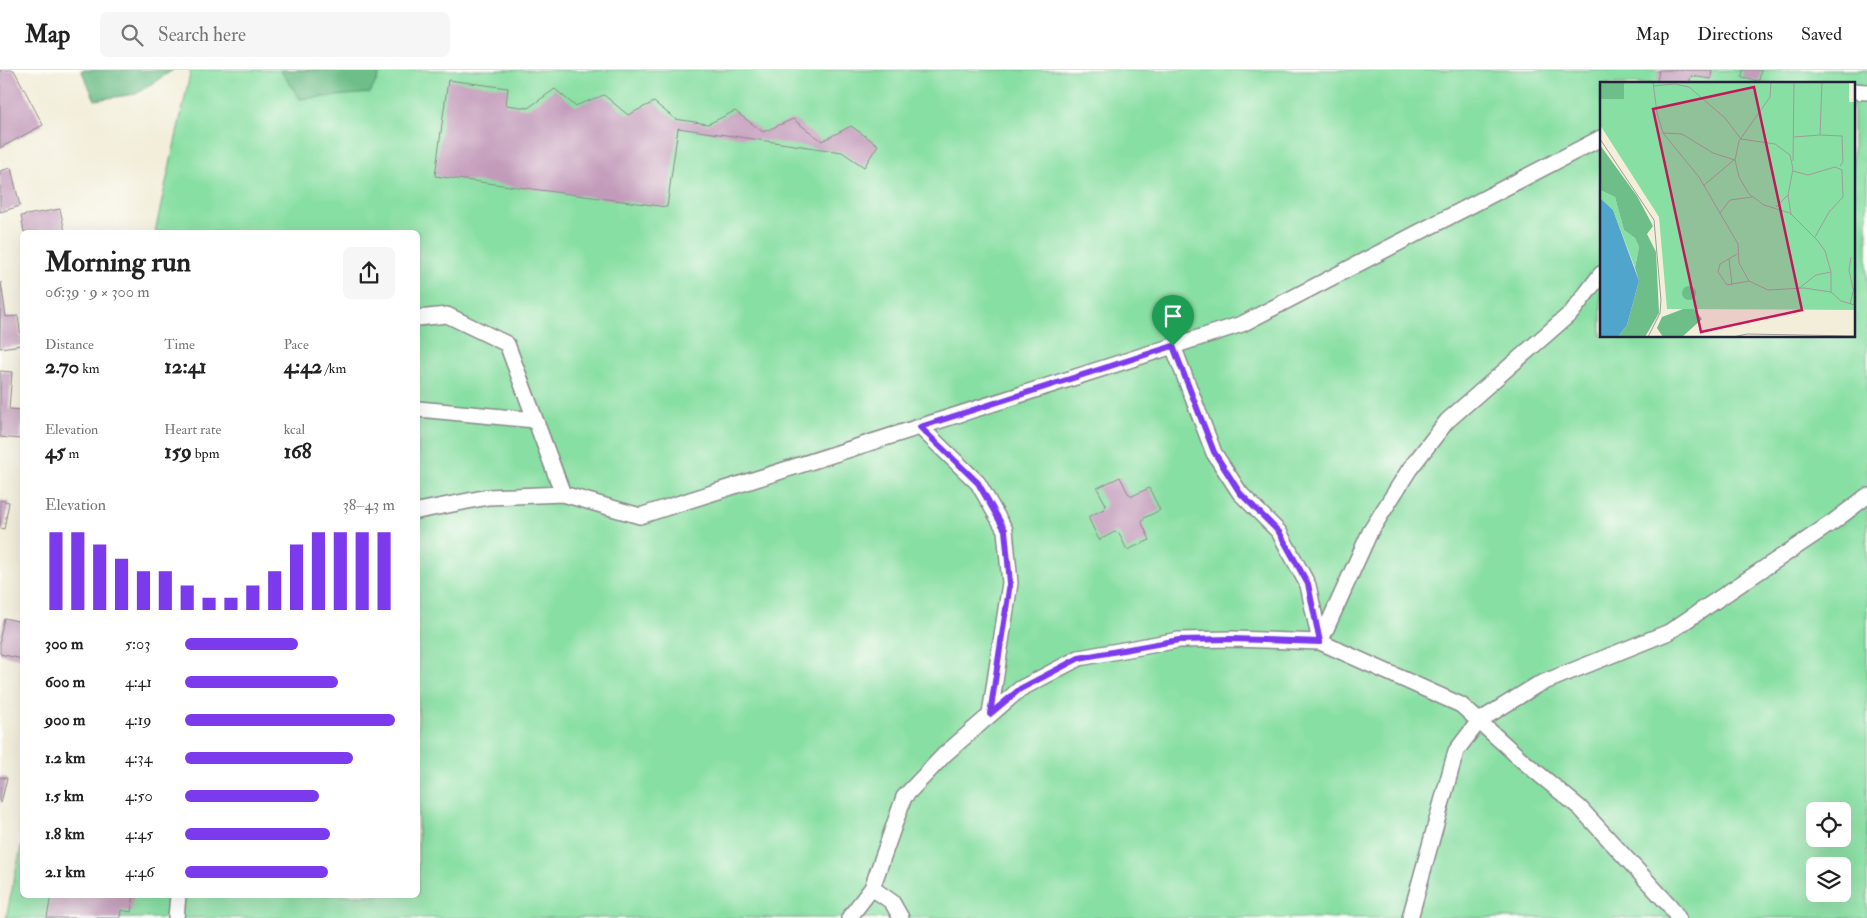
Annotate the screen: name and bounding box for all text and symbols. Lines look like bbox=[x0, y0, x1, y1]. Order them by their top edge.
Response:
search box bbox=[100, 12, 450, 57]
text: Map bbox=[25, 19, 70, 50]
icon: search bbox=[118, 21, 146, 49]
text: Search here bbox=[158, 23, 246, 47]
text: Map bbox=[1636, 23, 1669, 46]
text: Directions bbox=[1697, 23, 1773, 46]
text: Saved bbox=[1801, 23, 1842, 46]
inset map bbox=[1600, 82, 1854, 338]
text: Morning run bbox=[45, 245, 191, 280]
button: share bbox=[343, 247, 395, 299]
text: 06:39 · 9 × 300 m bbox=[45, 282, 150, 302]
pin bbox=[1152, 295, 1194, 346]
icon: arrive bbox=[1159, 302, 1187, 330]
text: Distance bbox=[45, 336, 94, 353]
text: Time bbox=[164, 336, 195, 353]
text: Pace bbox=[284, 336, 309, 353]
text: 2.70 bbox=[45, 353, 79, 380]
text: 12:41 bbox=[164, 353, 206, 380]
text: 4:42 bbox=[284, 353, 322, 380]
text: km bbox=[79, 360, 100, 377]
text: /km bbox=[322, 360, 346, 377]
text: Elevation bbox=[45, 421, 98, 438]
text: Heart rate bbox=[164, 421, 221, 438]
text: kcal bbox=[284, 421, 305, 438]
text: 45 bbox=[45, 438, 66, 465]
text: 159 bbox=[164, 438, 192, 465]
text: 168 bbox=[284, 438, 312, 465]
text: m bbox=[66, 445, 79, 462]
text: bpm bbox=[192, 445, 220, 462]
text: Elevation bbox=[45, 495, 106, 515]
text: 38–43 m bbox=[343, 495, 395, 515]
text: 300 m bbox=[45, 634, 83, 654]
text: 5:03 bbox=[125, 634, 150, 654]
text: 600 m bbox=[45, 672, 85, 692]
text: 4:41 bbox=[125, 672, 152, 692]
text: 900 m bbox=[45, 710, 85, 730]
text: 4:19 bbox=[125, 710, 151, 730]
text: 1.2 km bbox=[45, 748, 85, 768]
text: 4:34 bbox=[125, 748, 152, 768]
text: 1.5 km bbox=[45, 786, 84, 806]
text: 4:50 bbox=[125, 786, 153, 806]
map controls bbox=[1806, 802, 1851, 902]
button: locate bbox=[1806, 802, 1851, 847]
text: 1.8 km bbox=[45, 824, 85, 844]
text: 4:45 bbox=[125, 824, 153, 844]
button: layers bbox=[1806, 857, 1851, 902]
text: 2.1 km bbox=[45, 862, 85, 882]
text: 4:46 bbox=[125, 862, 154, 882]

